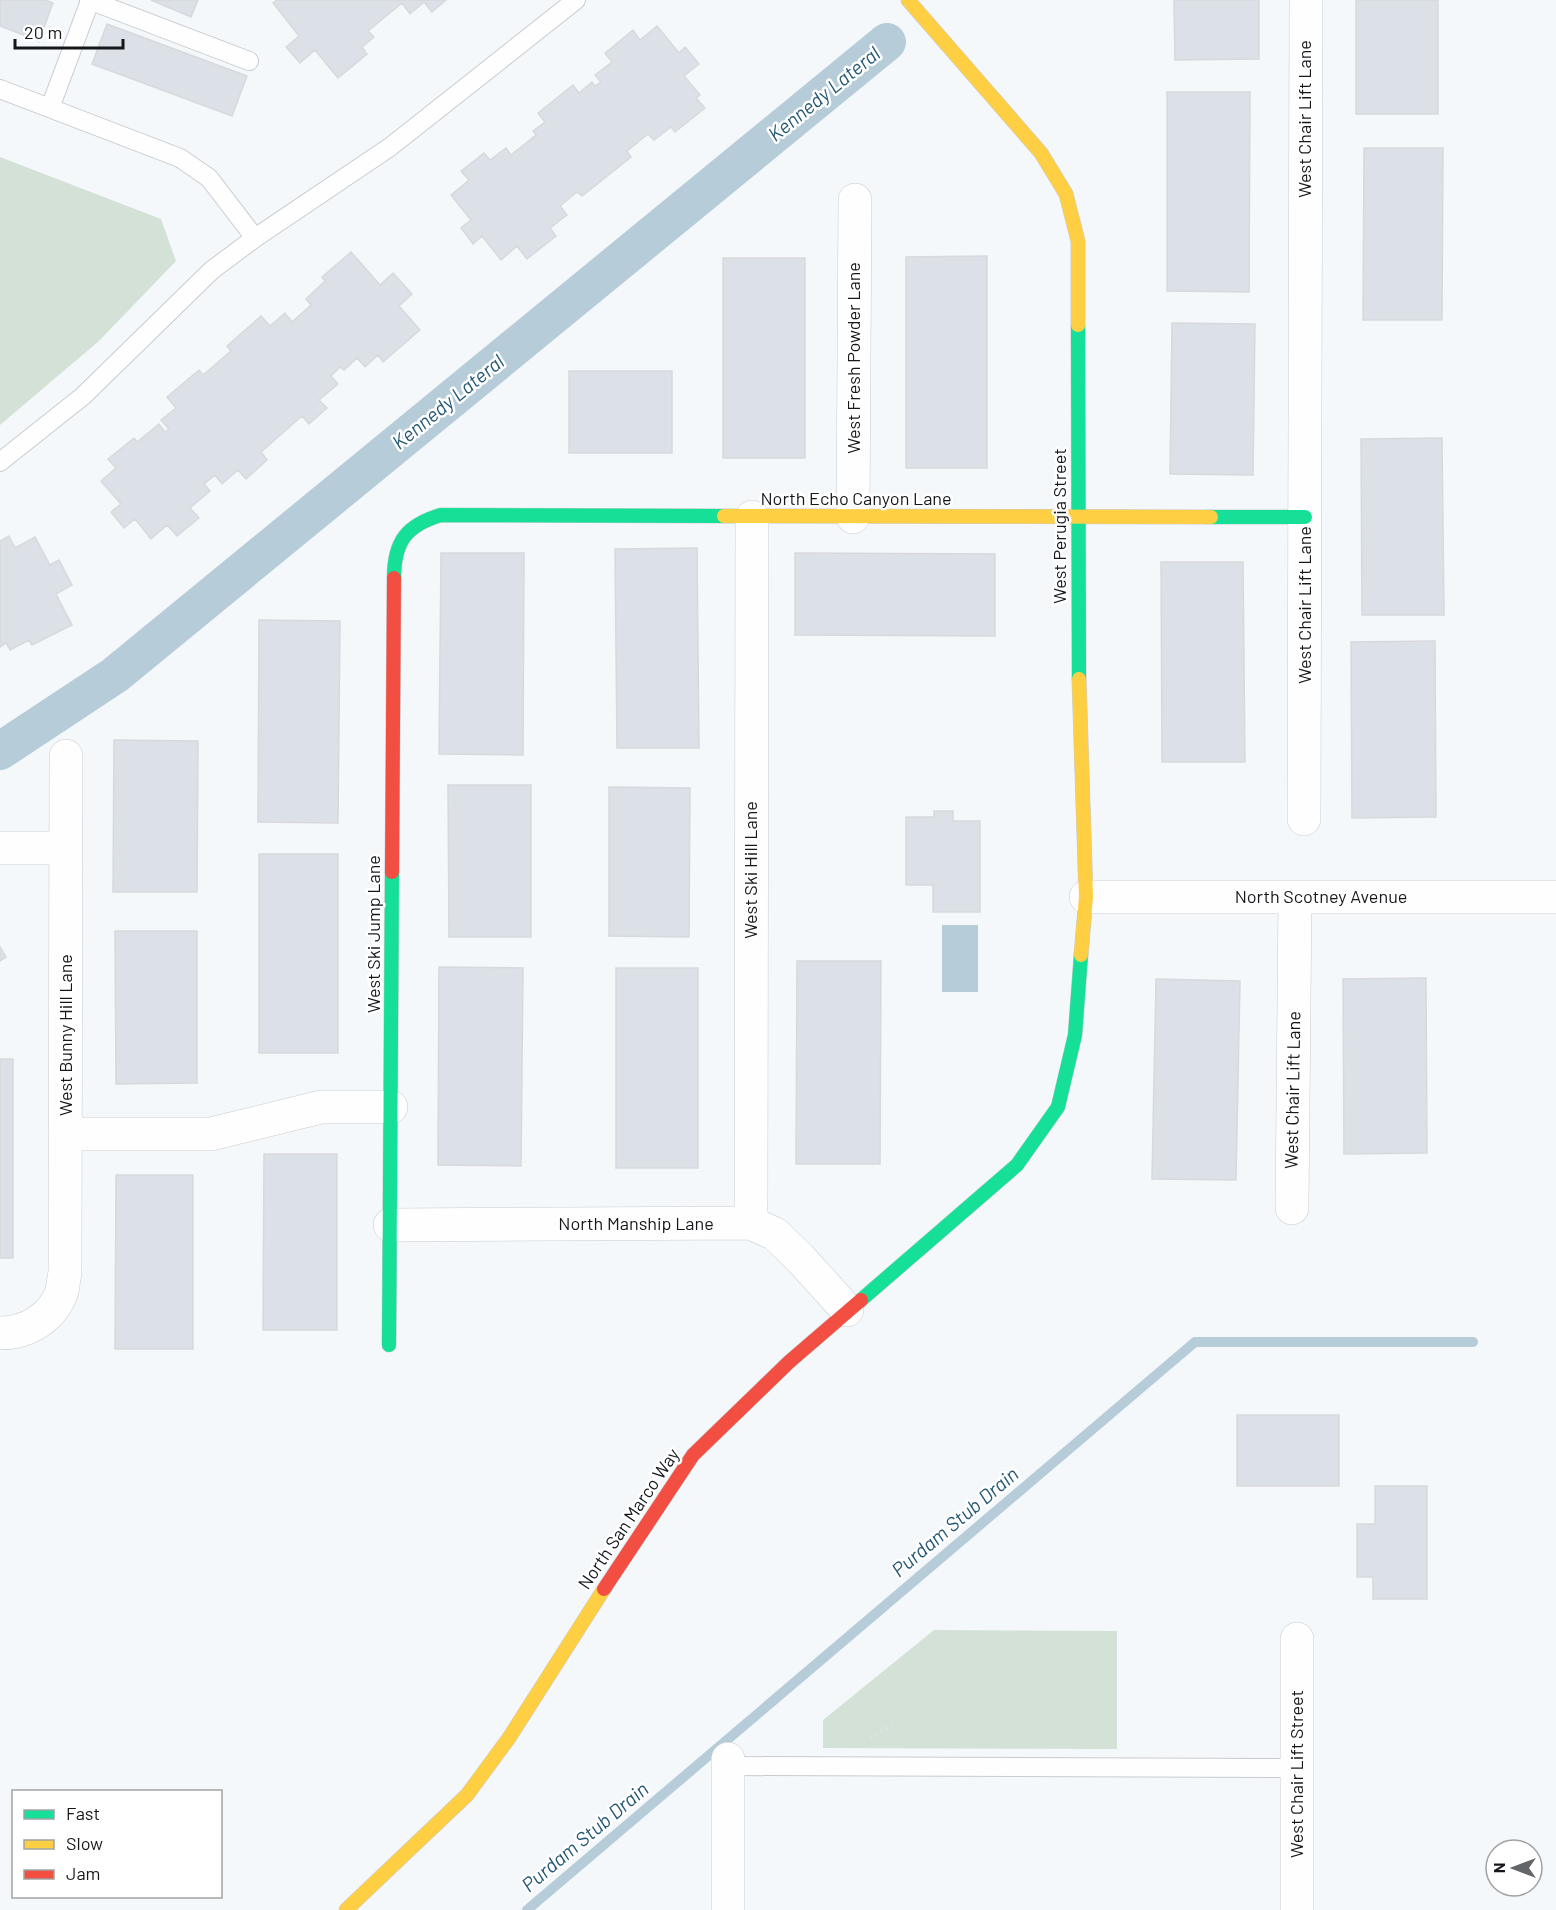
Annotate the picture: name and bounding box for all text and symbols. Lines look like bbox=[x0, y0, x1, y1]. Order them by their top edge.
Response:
scale bar bbox=[15, 12, 123, 50]
text: 20 m bbox=[24, 21, 62, 43]
water label: Kennedy Lateral bbox=[763, 40, 885, 146]
street label: West Chair Lift Lane bbox=[1293, 40, 1315, 198]
street label: West Fresh Powder Lane bbox=[842, 262, 864, 454]
water label: Kennedy Lateral bbox=[387, 348, 509, 454]
street label: West Perugia Street bbox=[1048, 448, 1070, 604]
street label: North Echo Canyon Lane bbox=[760, 487, 952, 509]
street label: West Chair Lift Lane bbox=[1293, 526, 1315, 684]
street label: West Ski Hill Lane bbox=[739, 801, 761, 939]
street label: West Ski Jump Lane bbox=[362, 855, 384, 1013]
street label: North Scotney Avenue bbox=[1235, 885, 1407, 907]
street label: West Bunny Hill Lane bbox=[54, 954, 76, 1116]
street label: West Chair Lift Lane bbox=[1280, 1011, 1304, 1169]
street label: North Manship Lane bbox=[558, 1212, 714, 1234]
street label: North San Marco Way bbox=[573, 1444, 683, 1593]
water label: Purdam Stub Drain bbox=[886, 1461, 1023, 1581]
street label: West Chair Lift Street bbox=[1285, 1690, 1307, 1858]
water label: Purdam Stub Drain bbox=[516, 1776, 653, 1896]
legend bbox=[12, 1790, 222, 1898]
text: Fast bbox=[66, 1802, 100, 1824]
text: Slow bbox=[66, 1832, 103, 1854]
north arrow bbox=[1484, 1838, 1544, 1898]
text: Jam bbox=[66, 1862, 100, 1884]
text: N bbox=[1489, 1863, 1508, 1873]

